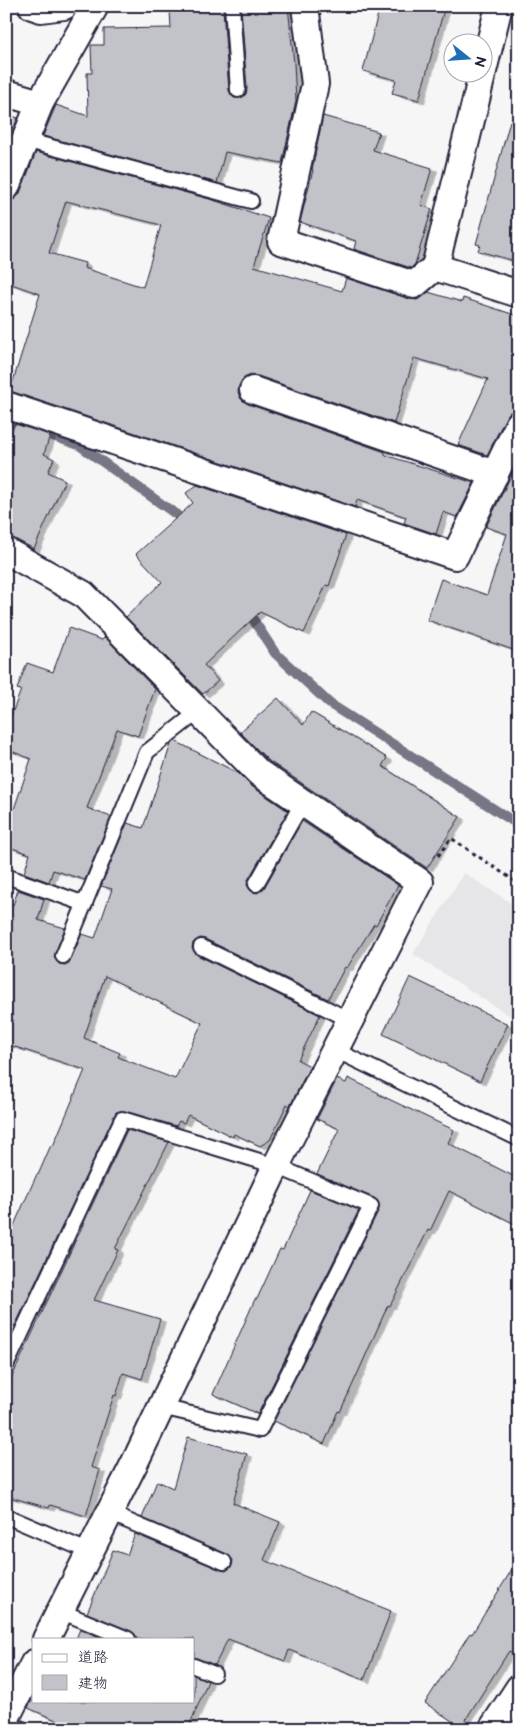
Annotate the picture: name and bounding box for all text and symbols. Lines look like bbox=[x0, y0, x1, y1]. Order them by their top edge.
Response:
north arrow bbox=[442, 32, 492, 82]
text: N bbox=[470, 54, 490, 69]
legend bbox=[32, 1638, 195, 1702]
text: 道路 bbox=[78, 1648, 108, 1667]
text: 建物 bbox=[78, 1674, 108, 1693]

